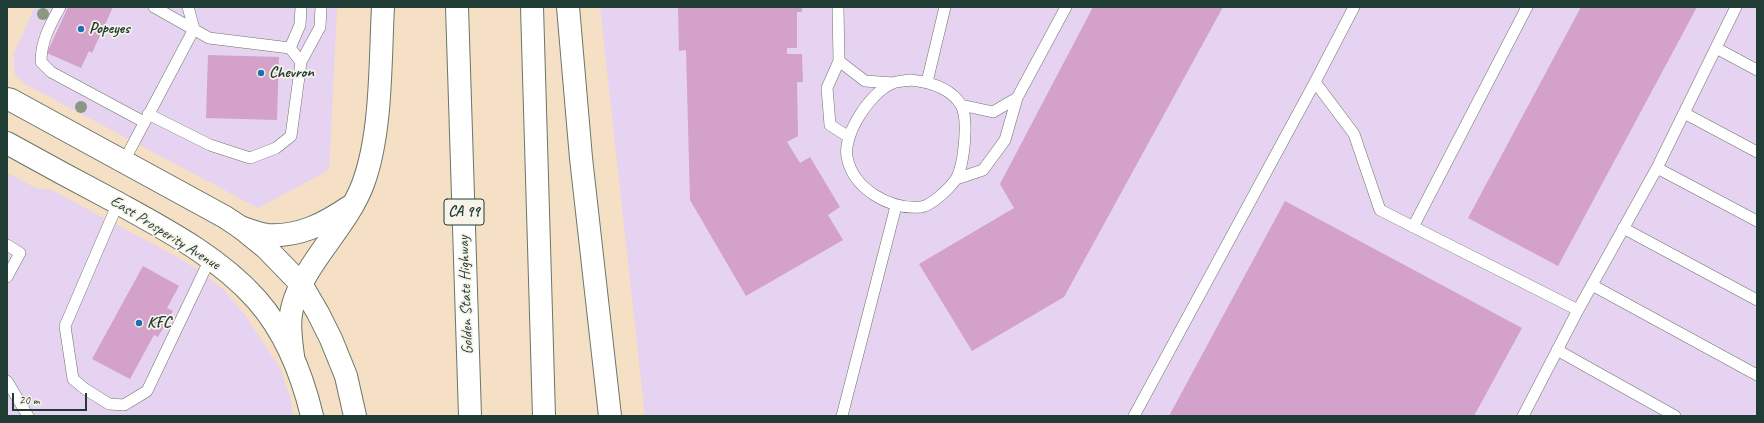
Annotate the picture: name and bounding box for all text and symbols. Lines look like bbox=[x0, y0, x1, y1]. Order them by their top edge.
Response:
place label: Popeyes bbox=[89, 19, 130, 39]
marker: Popeyes bbox=[76, 24, 86, 34]
place label: Chevron bbox=[269, 63, 314, 83]
marker: Chevron bbox=[256, 68, 266, 78]
street label: East Prosperity Avenue bbox=[107, 192, 223, 274]
road number: CA 99 bbox=[444, 199, 484, 225]
street label: Golden State Highway bbox=[454, 235, 478, 355]
place label: KFC bbox=[147, 313, 171, 333]
marker: KFC bbox=[134, 318, 144, 328]
scale bar bbox=[14, 385, 89, 411]
text: 20 m bbox=[19, 392, 39, 408]

